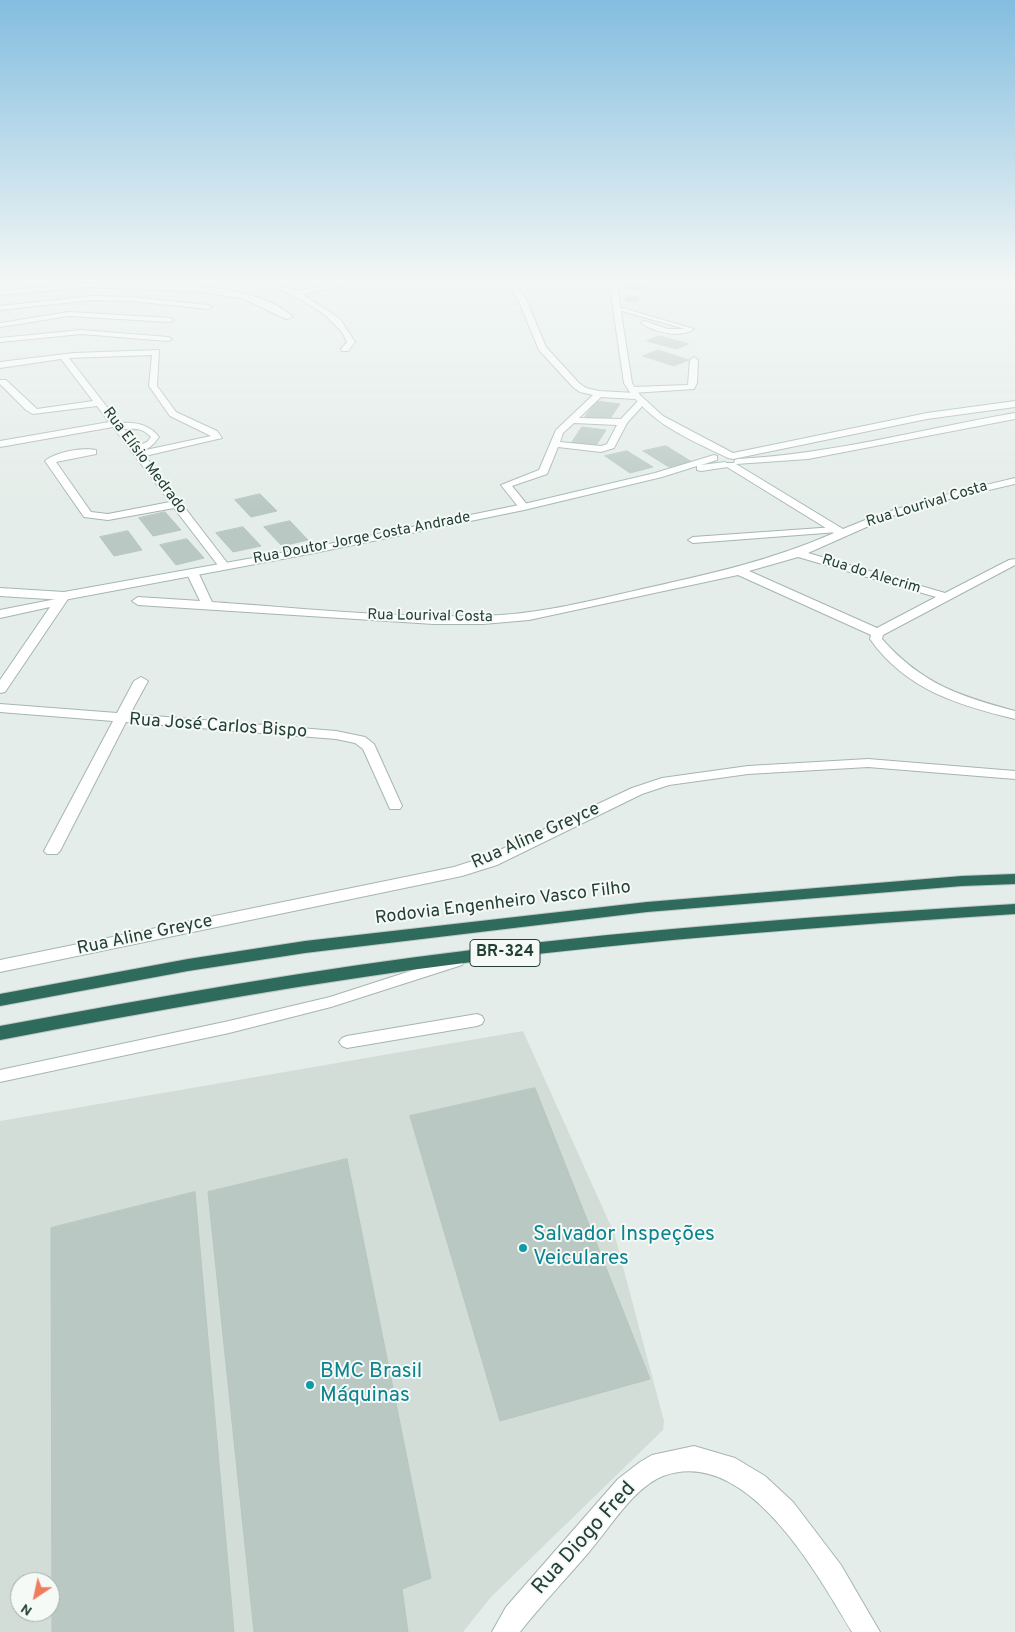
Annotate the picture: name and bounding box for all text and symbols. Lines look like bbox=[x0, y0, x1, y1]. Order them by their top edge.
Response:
street label: Rua Elísio Medrado bbox=[98, 404, 190, 518]
street label: Rua Lourival Costa bbox=[864, 478, 990, 532]
street label: Rua Doutor Jorge Costa Andrade bbox=[252, 509, 472, 569]
street label: Rua do Alecrim bbox=[819, 551, 923, 599]
street label: Rua Lourival Costa bbox=[367, 607, 493, 627]
street label: Rua José Carlos Bispo bbox=[128, 710, 308, 744]
street label: Rua Aline Greyce bbox=[469, 799, 603, 875]
street label: Rodovia Engenheiro Vasco Filho bbox=[374, 878, 632, 930]
street label: Rua Aline Greyce bbox=[75, 911, 215, 961]
road number: BR-324 bbox=[470, 940, 540, 966]
place label: Salvador Inspeções Veiculares bbox=[533, 1223, 715, 1273]
marker: Salvador Inspeções Veiculares bbox=[517, 1242, 529, 1254]
place label: BMC Brasil Máquinas bbox=[320, 1360, 422, 1410]
marker: BMC Brasil Máquinas bbox=[304, 1379, 316, 1391]
street label: Rua Diogo Fred bbox=[528, 1477, 642, 1601]
north arrow bbox=[10, 1572, 60, 1622]
text: N bbox=[18, 1599, 36, 1619]

